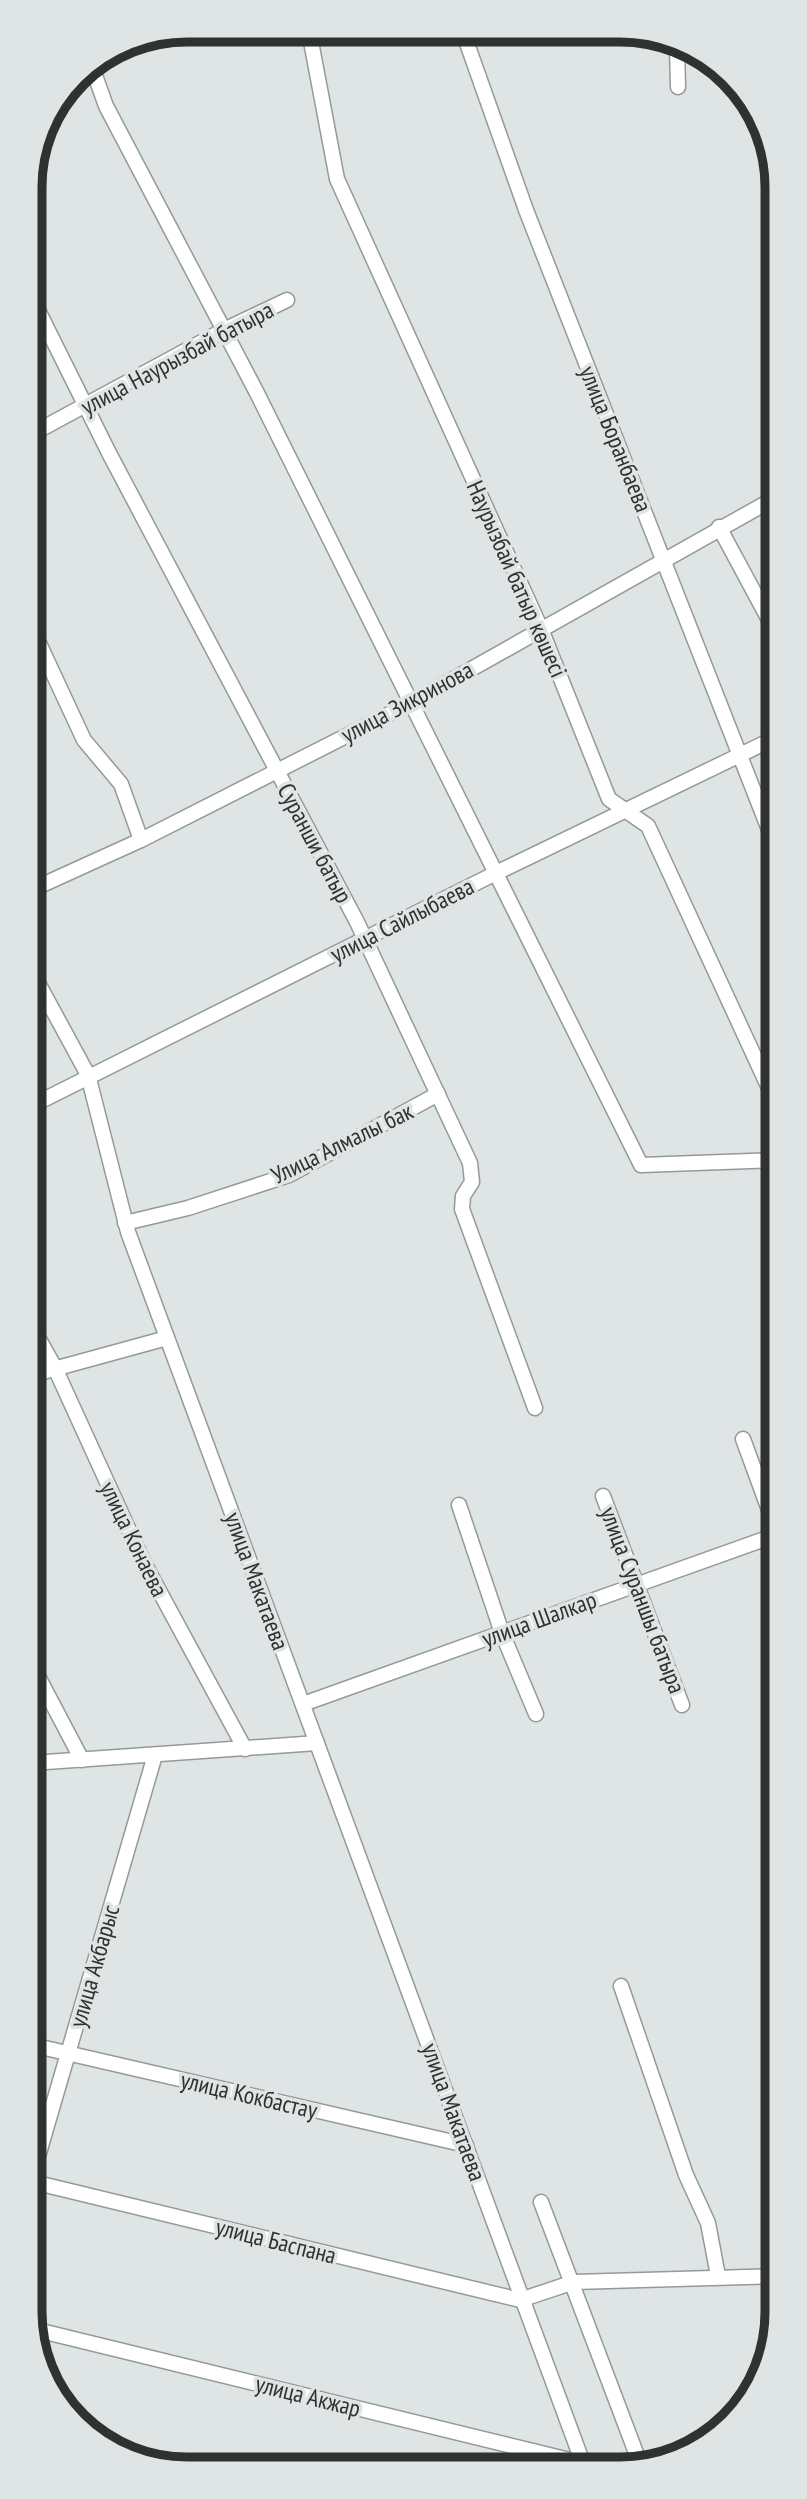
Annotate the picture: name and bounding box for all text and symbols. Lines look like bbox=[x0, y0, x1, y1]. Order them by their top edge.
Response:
street label: улица Наурызбай батыра bbox=[75, 294, 279, 422]
street label: улица Боранбаева bbox=[573, 361, 659, 517]
street label: Наурызбай батыр көшесі bbox=[460, 476, 574, 682]
street label: улица Зикринова bbox=[335, 654, 479, 750]
street label: Суранши батыр bbox=[271, 778, 359, 908]
street label: улица Сайлыбаева bbox=[325, 870, 479, 970]
street label: Улица Алмалы бак bbox=[266, 1095, 419, 1191]
street label: улица Конаева bbox=[93, 1476, 175, 1602]
street label: улица Сураншы батыра bbox=[593, 1502, 693, 1698]
street label: улица Макатаева bbox=[218, 1508, 296, 1654]
street label: улица Шалкар bbox=[477, 1584, 601, 1654]
street label: улица Акбарыс bbox=[62, 1901, 126, 2031]
street label: улица Макатаева bbox=[415, 2039, 493, 2185]
street label: улица Кокбастау bbox=[178, 2064, 320, 2126]
street label: улица Баспана bbox=[213, 2211, 339, 2271]
street label: улица Акжар bbox=[252, 2368, 364, 2424]

